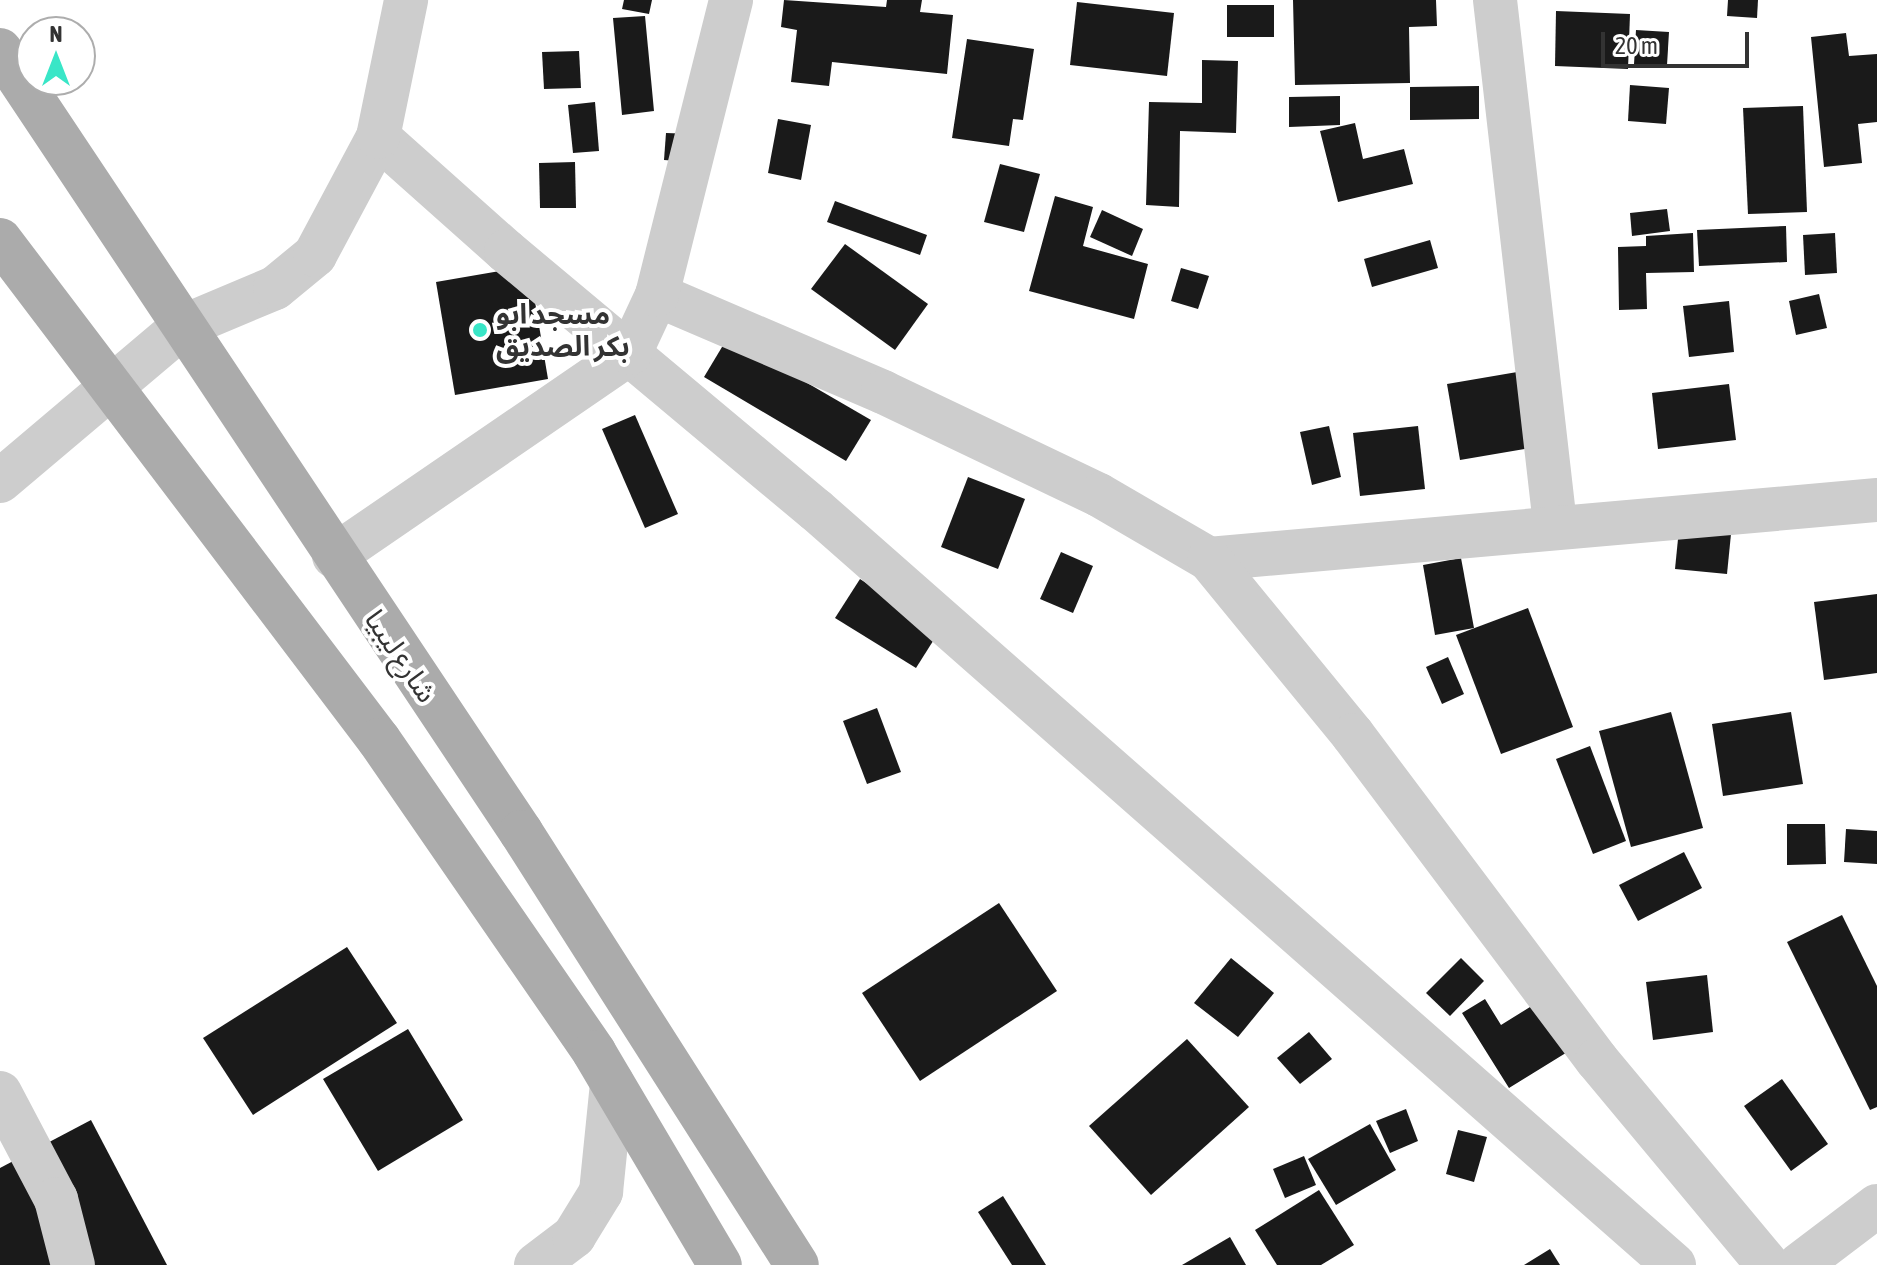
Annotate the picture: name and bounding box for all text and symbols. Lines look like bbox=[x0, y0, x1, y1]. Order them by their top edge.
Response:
north arrow bbox=[16, 16, 96, 96]
scale bar bbox=[1605, 16, 1753, 66]
text: N bbox=[50, 21, 62, 47]
text: 20 m bbox=[1615, 32, 1658, 59]
place label: مسجد ابو بكر الصديق bbox=[496, 297, 630, 363]
marker: مسجد ابو بكر الصديق bbox=[471, 321, 489, 339]
street label: شارع ليبيا bbox=[358, 603, 444, 709]

